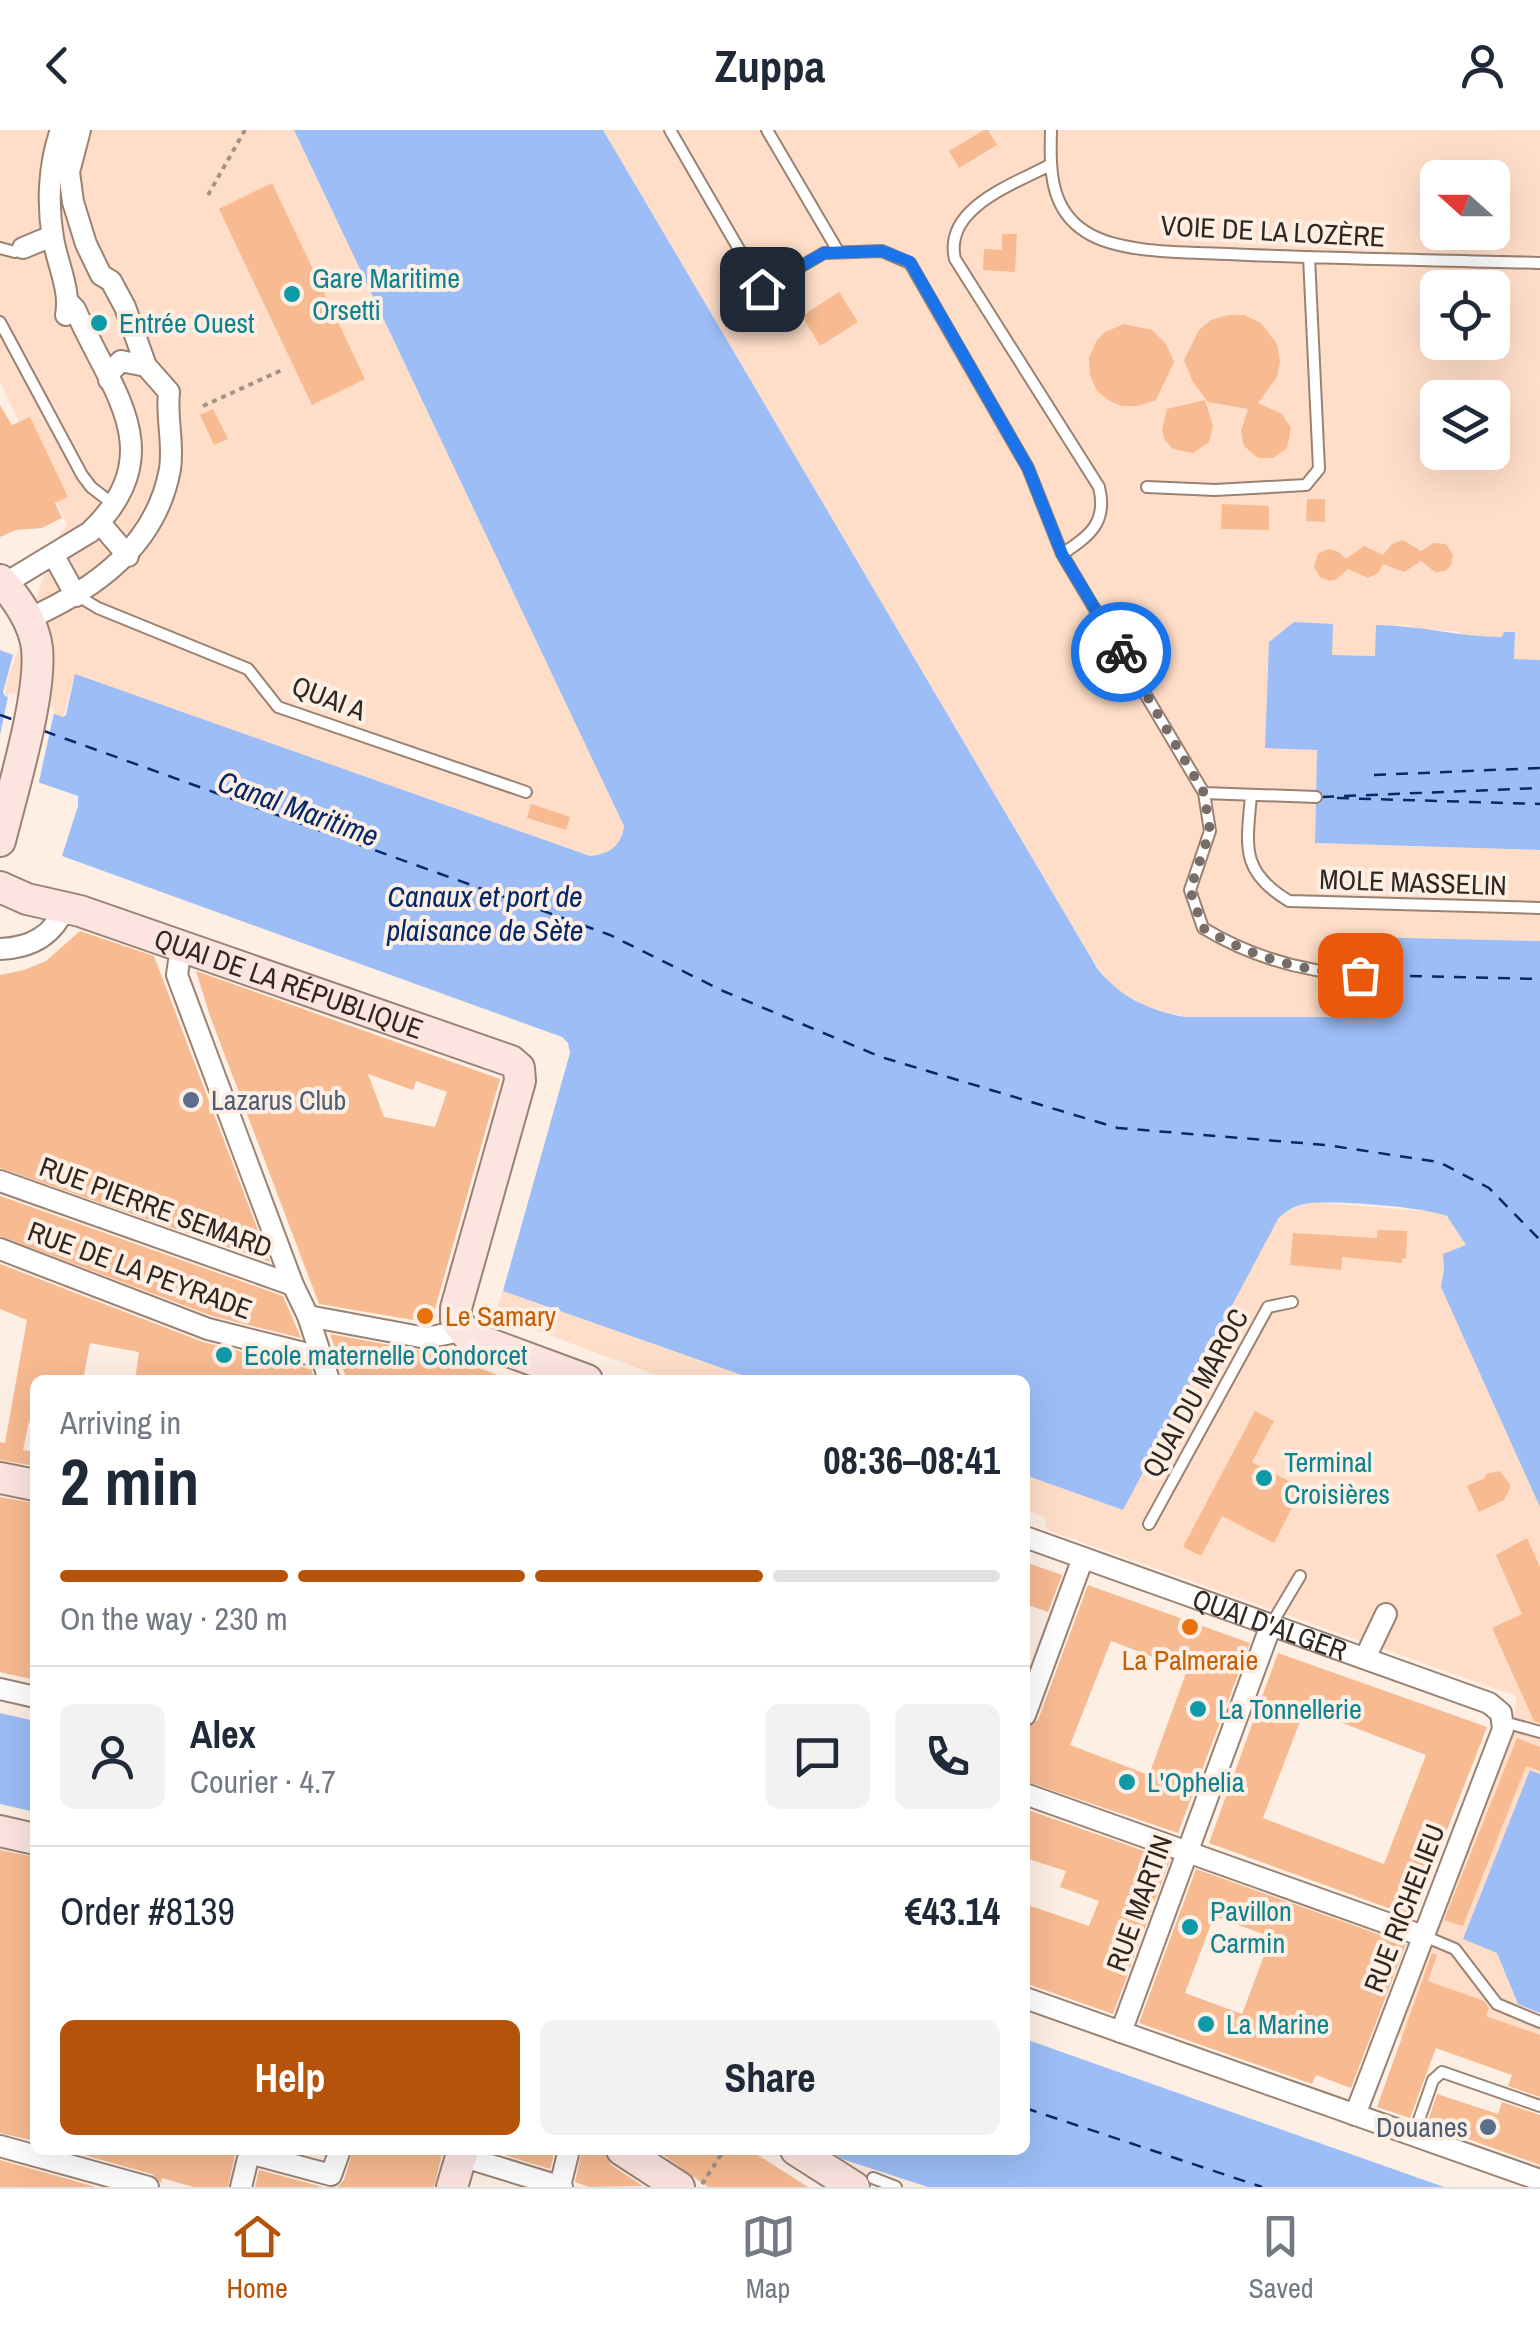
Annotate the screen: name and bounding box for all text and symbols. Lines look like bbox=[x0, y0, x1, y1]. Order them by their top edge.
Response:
text: Zuppa bbox=[715, 35, 825, 96]
icon: back bbox=[30, 38, 85, 93]
icon: person bbox=[1455, 38, 1510, 93]
north arrow bbox=[1420, 160, 1510, 250]
map controls bbox=[1420, 160, 1510, 470]
street label: VOIE DE LA LOZÈRE bbox=[1160, 206, 1386, 256]
pin bbox=[720, 247, 805, 332]
place label: Gare Maritime Orsetti bbox=[312, 259, 460, 329]
icon: home bbox=[735, 262, 790, 317]
button: locate bbox=[1420, 270, 1510, 360]
marker: Gare Maritime Orsetti bbox=[281, 283, 303, 305]
place label: Entrée Ouest bbox=[119, 304, 254, 342]
marker: Entrée Ouest bbox=[88, 312, 110, 334]
button: layers bbox=[1420, 380, 1510, 470]
courier bbox=[1071, 602, 1171, 702]
icon: bike bbox=[1094, 625, 1149, 680]
street label: QUAI A bbox=[286, 667, 372, 730]
water label: Canal Maritime bbox=[212, 761, 384, 856]
street label: MOLE MASSELIN bbox=[1319, 860, 1507, 904]
water label: Canaux et port de plaisance de Sète bbox=[386, 876, 583, 950]
street label: QUAI DE LA RÉPUBLIQUE bbox=[149, 919, 428, 1048]
pin bbox=[1318, 933, 1403, 1018]
icon: bag bbox=[1333, 948, 1388, 1003]
place label: Lazarus Club bbox=[211, 1081, 346, 1119]
marker: Lazarus Club bbox=[180, 1089, 202, 1111]
street label: RUE PIERRE SEMARD bbox=[34, 1147, 278, 1267]
street label: RUE DE LA PEYRADE bbox=[23, 1212, 257, 1328]
place label: Le Samary bbox=[445, 1297, 557, 1335]
street label: QUAI DU MAROC bbox=[1133, 1302, 1257, 1484]
marker: Le Samary bbox=[414, 1305, 436, 1327]
place label: Ecole maternelle Condorcet bbox=[244, 1336, 527, 1374]
marker: Ecole maternelle Condorcet bbox=[213, 1344, 235, 1366]
text: Arriving in bbox=[60, 1401, 181, 1444]
text: 08:36–08:41 bbox=[823, 1435, 1000, 1486]
text: 2 min bbox=[60, 1438, 199, 1525]
place label: Terminal Croisières bbox=[1284, 1443, 1390, 1513]
marker: Terminal Croisières bbox=[1253, 1467, 1275, 1489]
street label: QUAI D'ALGER bbox=[1187, 1580, 1352, 1670]
text: On the way · 230 m bbox=[60, 1597, 288, 1640]
marker: La Palmeraie bbox=[1179, 1616, 1201, 1638]
place label: La Palmeraie bbox=[1122, 1641, 1258, 1679]
place label: La Tonnellerie bbox=[1218, 1690, 1362, 1728]
marker: La Tonnellerie bbox=[1187, 1698, 1209, 1720]
button: person bbox=[60, 1704, 165, 1809]
button: chat bbox=[765, 1704, 870, 1809]
button: phone bbox=[895, 1704, 1000, 1809]
text: Alex bbox=[190, 1709, 256, 1760]
text: Courier · 4.7 bbox=[190, 1760, 336, 1803]
place label: L'Ophelia bbox=[1147, 1763, 1245, 1801]
marker: L'Ophelia bbox=[1116, 1771, 1138, 1793]
street label: RUE RICHELIEU bbox=[1354, 1818, 1454, 1998]
street label: RUE MARTIN bbox=[1097, 1830, 1181, 1976]
text: Order #8139 bbox=[60, 1886, 235, 1937]
text: €43.14 bbox=[905, 1886, 1000, 1937]
place label: Pavillon Carmin bbox=[1210, 1892, 1292, 1962]
marker: Pavillon Carmin bbox=[1179, 1916, 1201, 1938]
place label: La Marine bbox=[1226, 2005, 1329, 2043]
marker: La Marine bbox=[1195, 2013, 1217, 2035]
button: Help bbox=[60, 2020, 520, 2135]
button: Share bbox=[540, 2020, 1000, 2135]
place label: Douanes bbox=[1376, 2108, 1468, 2146]
marker: Douanes bbox=[1477, 2116, 1499, 2138]
tab: Home bbox=[226, 2209, 288, 2307]
tab: Map bbox=[741, 2209, 796, 2307]
tab: Saved bbox=[1248, 2209, 1314, 2307]

